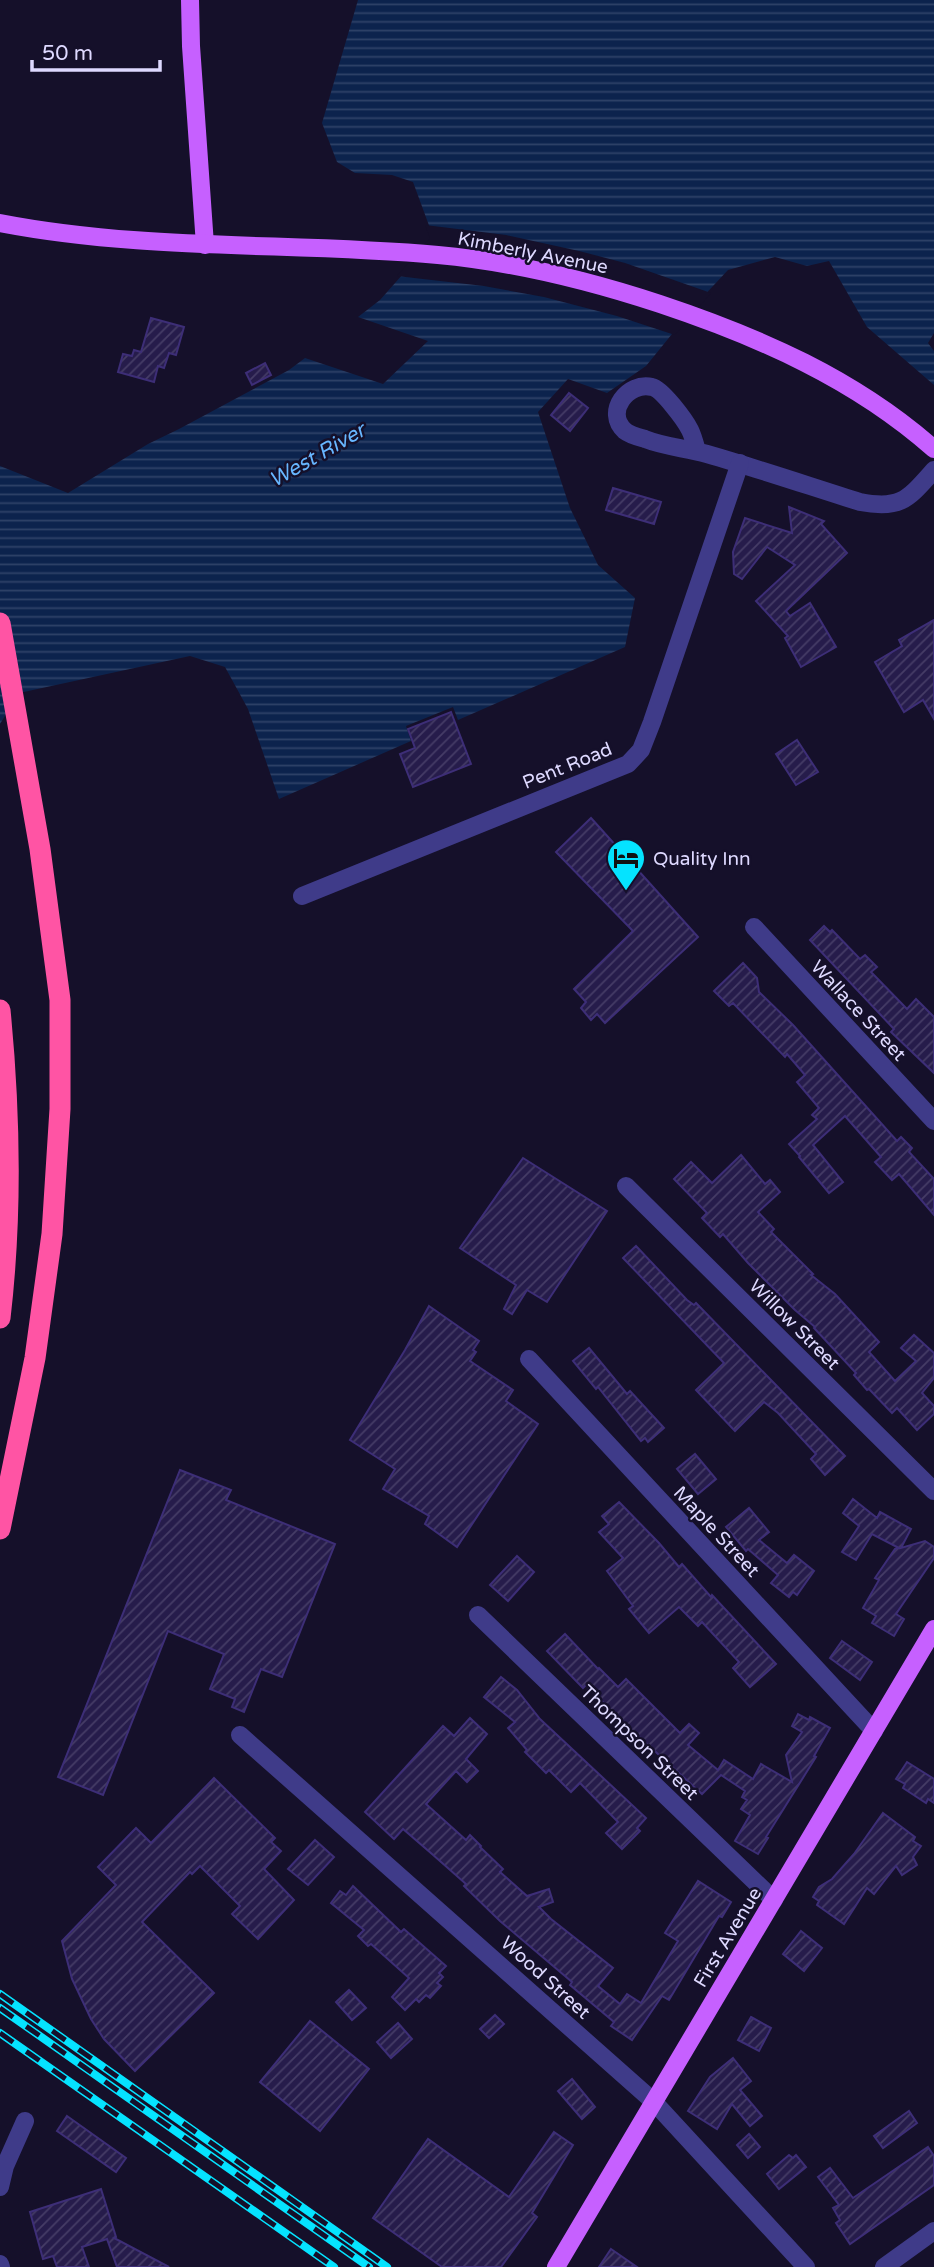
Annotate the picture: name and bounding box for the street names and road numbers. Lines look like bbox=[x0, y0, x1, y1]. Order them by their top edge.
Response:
street label: Kimberly Avenue bbox=[456, 228, 610, 278]
street label: Pent Road bbox=[519, 738, 615, 794]
street label: Wallace Street bbox=[806, 956, 910, 1065]
street label: Willow Street bbox=[744, 1275, 844, 1375]
street label: Maple Street bbox=[669, 1482, 764, 1582]
street label: Thompson Street bbox=[576, 1681, 703, 1805]
street label: First Avenue bbox=[689, 1884, 766, 1991]
street label: Wood Street bbox=[496, 1932, 595, 2024]

